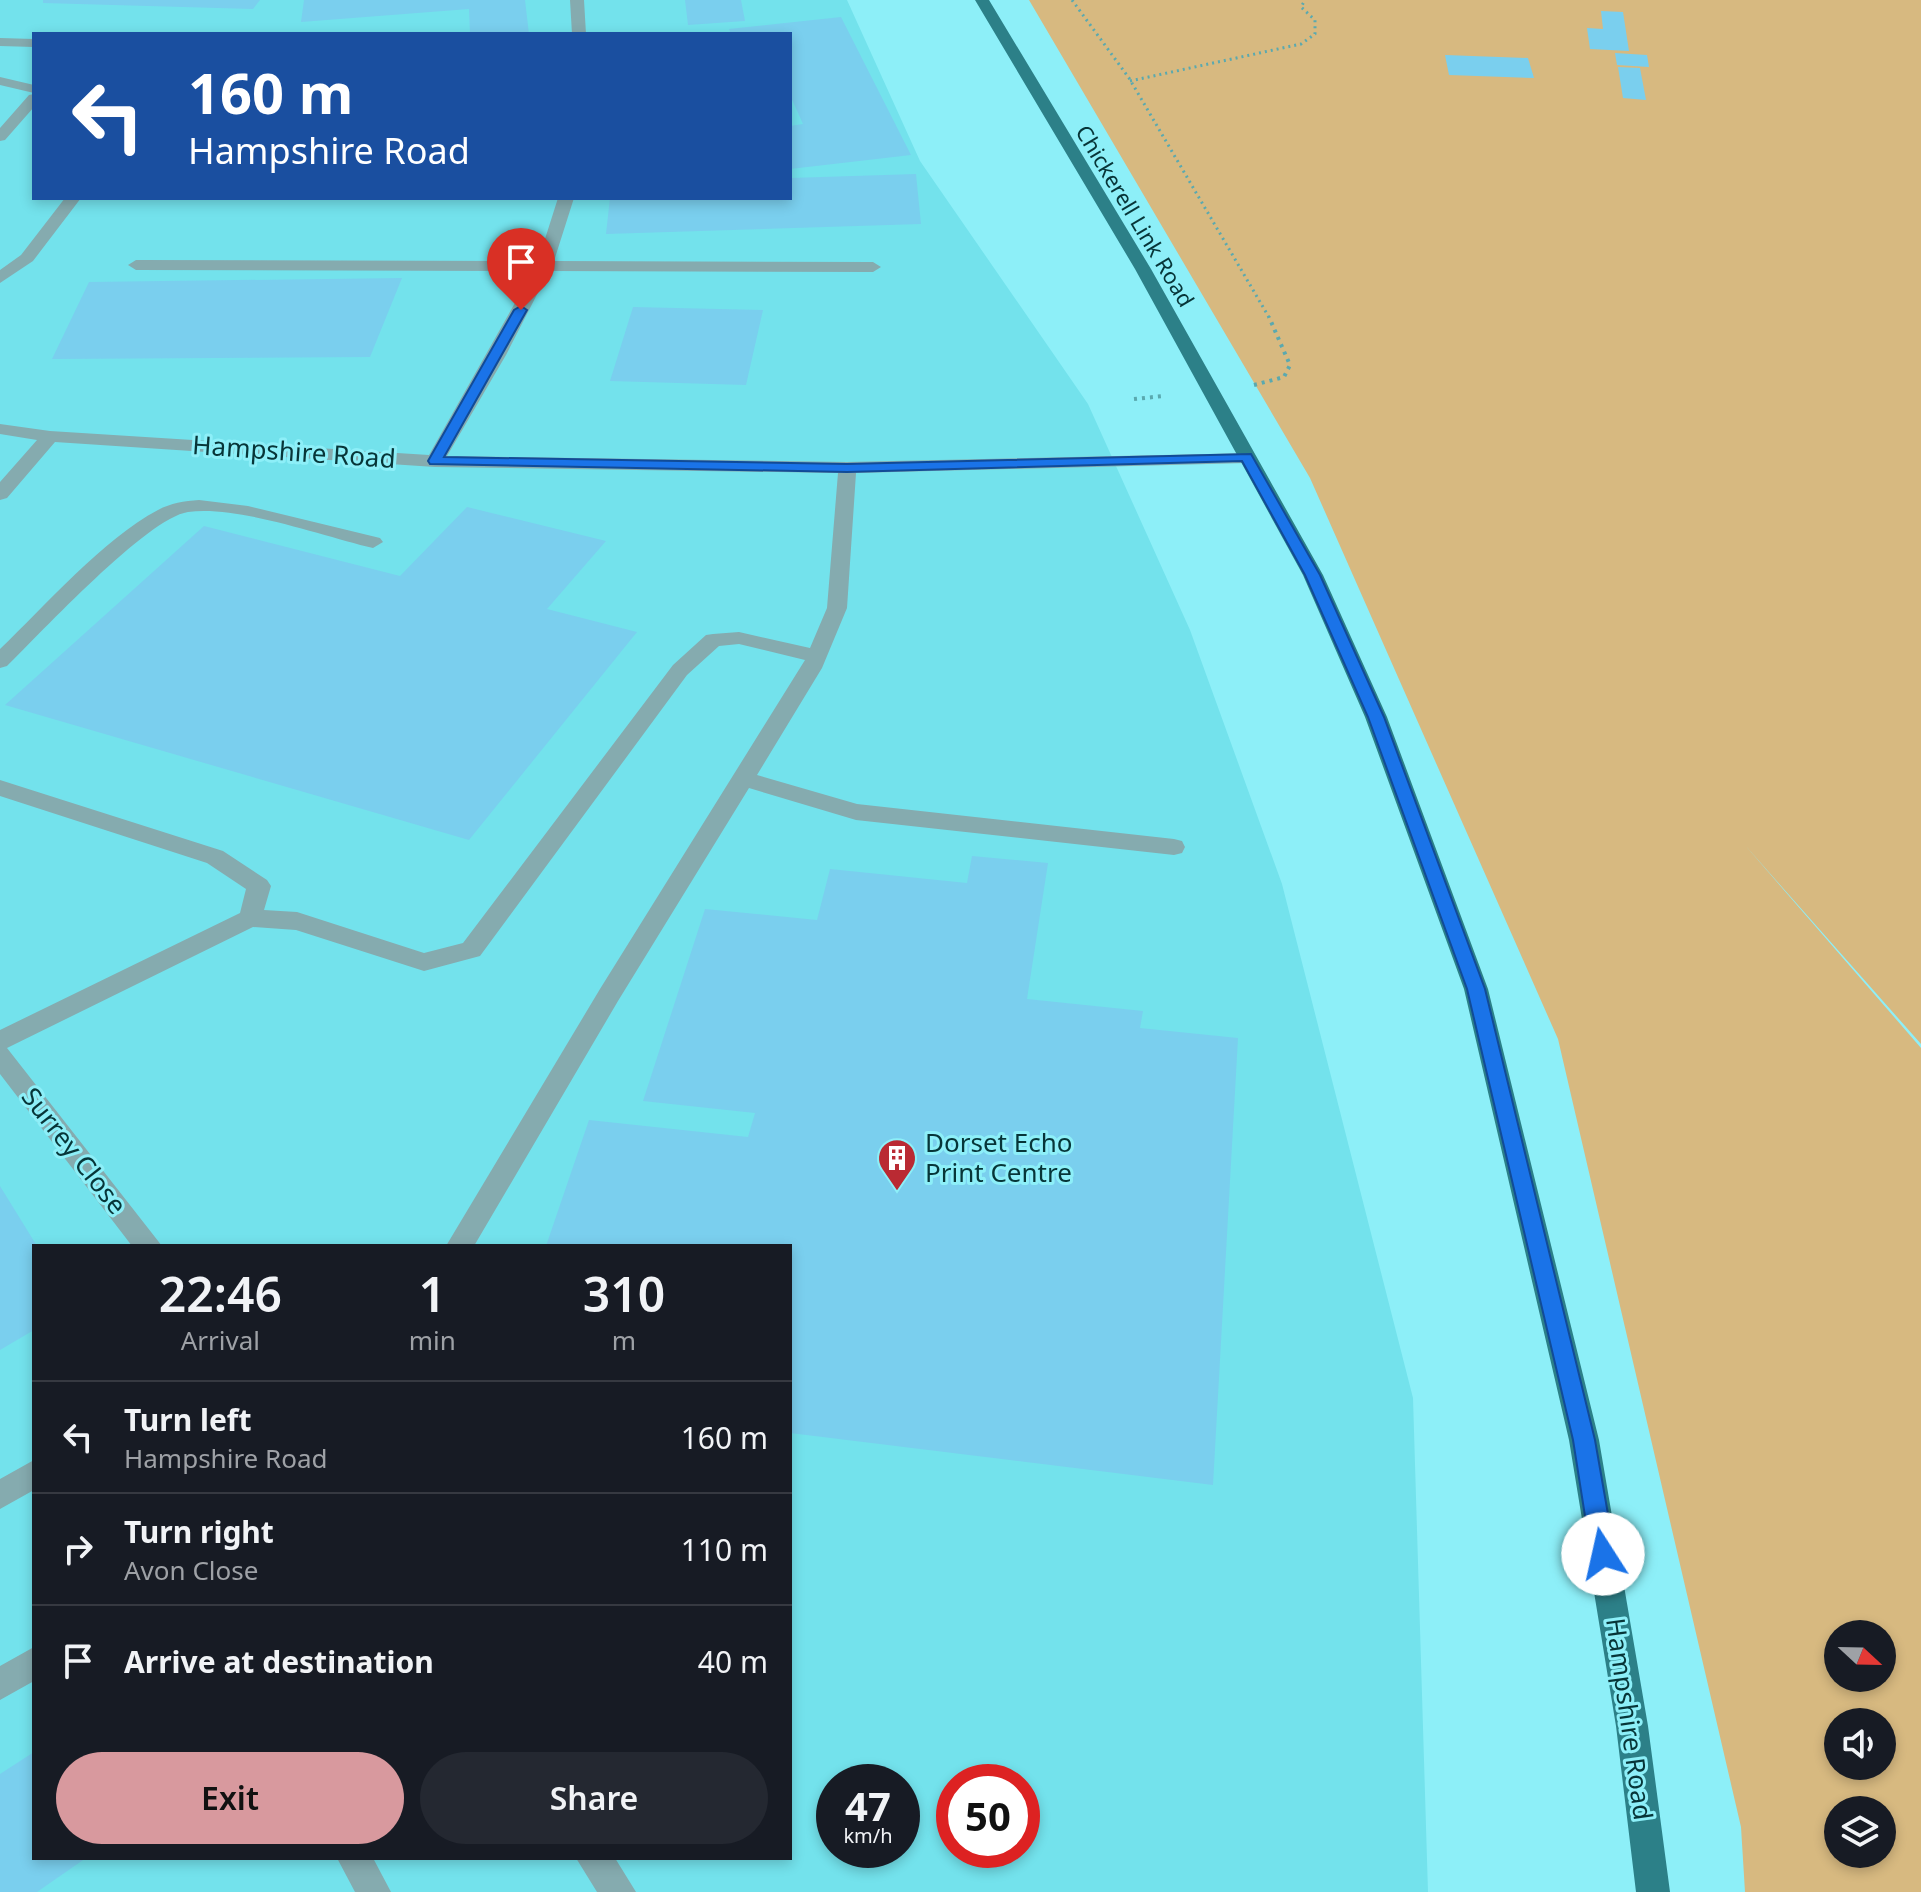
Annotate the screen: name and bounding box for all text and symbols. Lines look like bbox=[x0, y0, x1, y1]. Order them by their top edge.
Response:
text: 160 m bbox=[188, 54, 353, 130]
icon: left bbox=[56, 64, 160, 168]
street label: Chickerell Link Road bbox=[1070, 119, 1202, 312]
text: Hampshire Road bbox=[188, 126, 470, 175]
pin bbox=[487, 228, 555, 310]
icon: arrive bbox=[499, 240, 543, 284]
street label: Hampshire Road bbox=[191, 426, 397, 476]
street label: Surrey Close bbox=[14, 1080, 136, 1221]
place label: Dorset Echo Print Centre bbox=[925, 1124, 1072, 1190]
building icon: Dorset Echo Print Centre bbox=[876, 1137, 918, 1192]
text: 22:46 bbox=[159, 1261, 282, 1326]
text: 1 bbox=[419, 1261, 446, 1326]
text: 310 bbox=[583, 1261, 665, 1326]
text: Arrival bbox=[181, 1322, 260, 1358]
text: min bbox=[409, 1322, 456, 1358]
text: m bbox=[612, 1322, 636, 1358]
text: Turn left bbox=[124, 1399, 252, 1440]
icon: left bbox=[56, 1415, 100, 1459]
text: 160 m bbox=[681, 1417, 768, 1458]
text: Hampshire Road bbox=[124, 1440, 328, 1476]
text: Turn right bbox=[124, 1511, 274, 1552]
position arrow bbox=[1561, 1512, 1645, 1596]
icon: right bbox=[56, 1527, 100, 1571]
text: 110 m bbox=[681, 1529, 768, 1570]
text: Avon Close bbox=[124, 1552, 258, 1588]
street label: Hampshire Road bbox=[1598, 1616, 1662, 1822]
north arrow bbox=[1824, 1620, 1896, 1692]
map controls bbox=[1824, 1620, 1896, 1868]
icon: arrive bbox=[56, 1639, 100, 1683]
text: Arrive at destination bbox=[124, 1641, 434, 1682]
text: 40 m bbox=[698, 1641, 768, 1682]
button: sound bbox=[1824, 1708, 1896, 1780]
button: Exit bbox=[56, 1752, 404, 1844]
button: Share bbox=[420, 1752, 768, 1844]
speed limit sign: 50 bbox=[936, 1764, 1040, 1868]
text: 47 bbox=[845, 1778, 891, 1833]
button: layers bbox=[1824, 1796, 1896, 1868]
text: km/h bbox=[843, 1822, 893, 1849]

